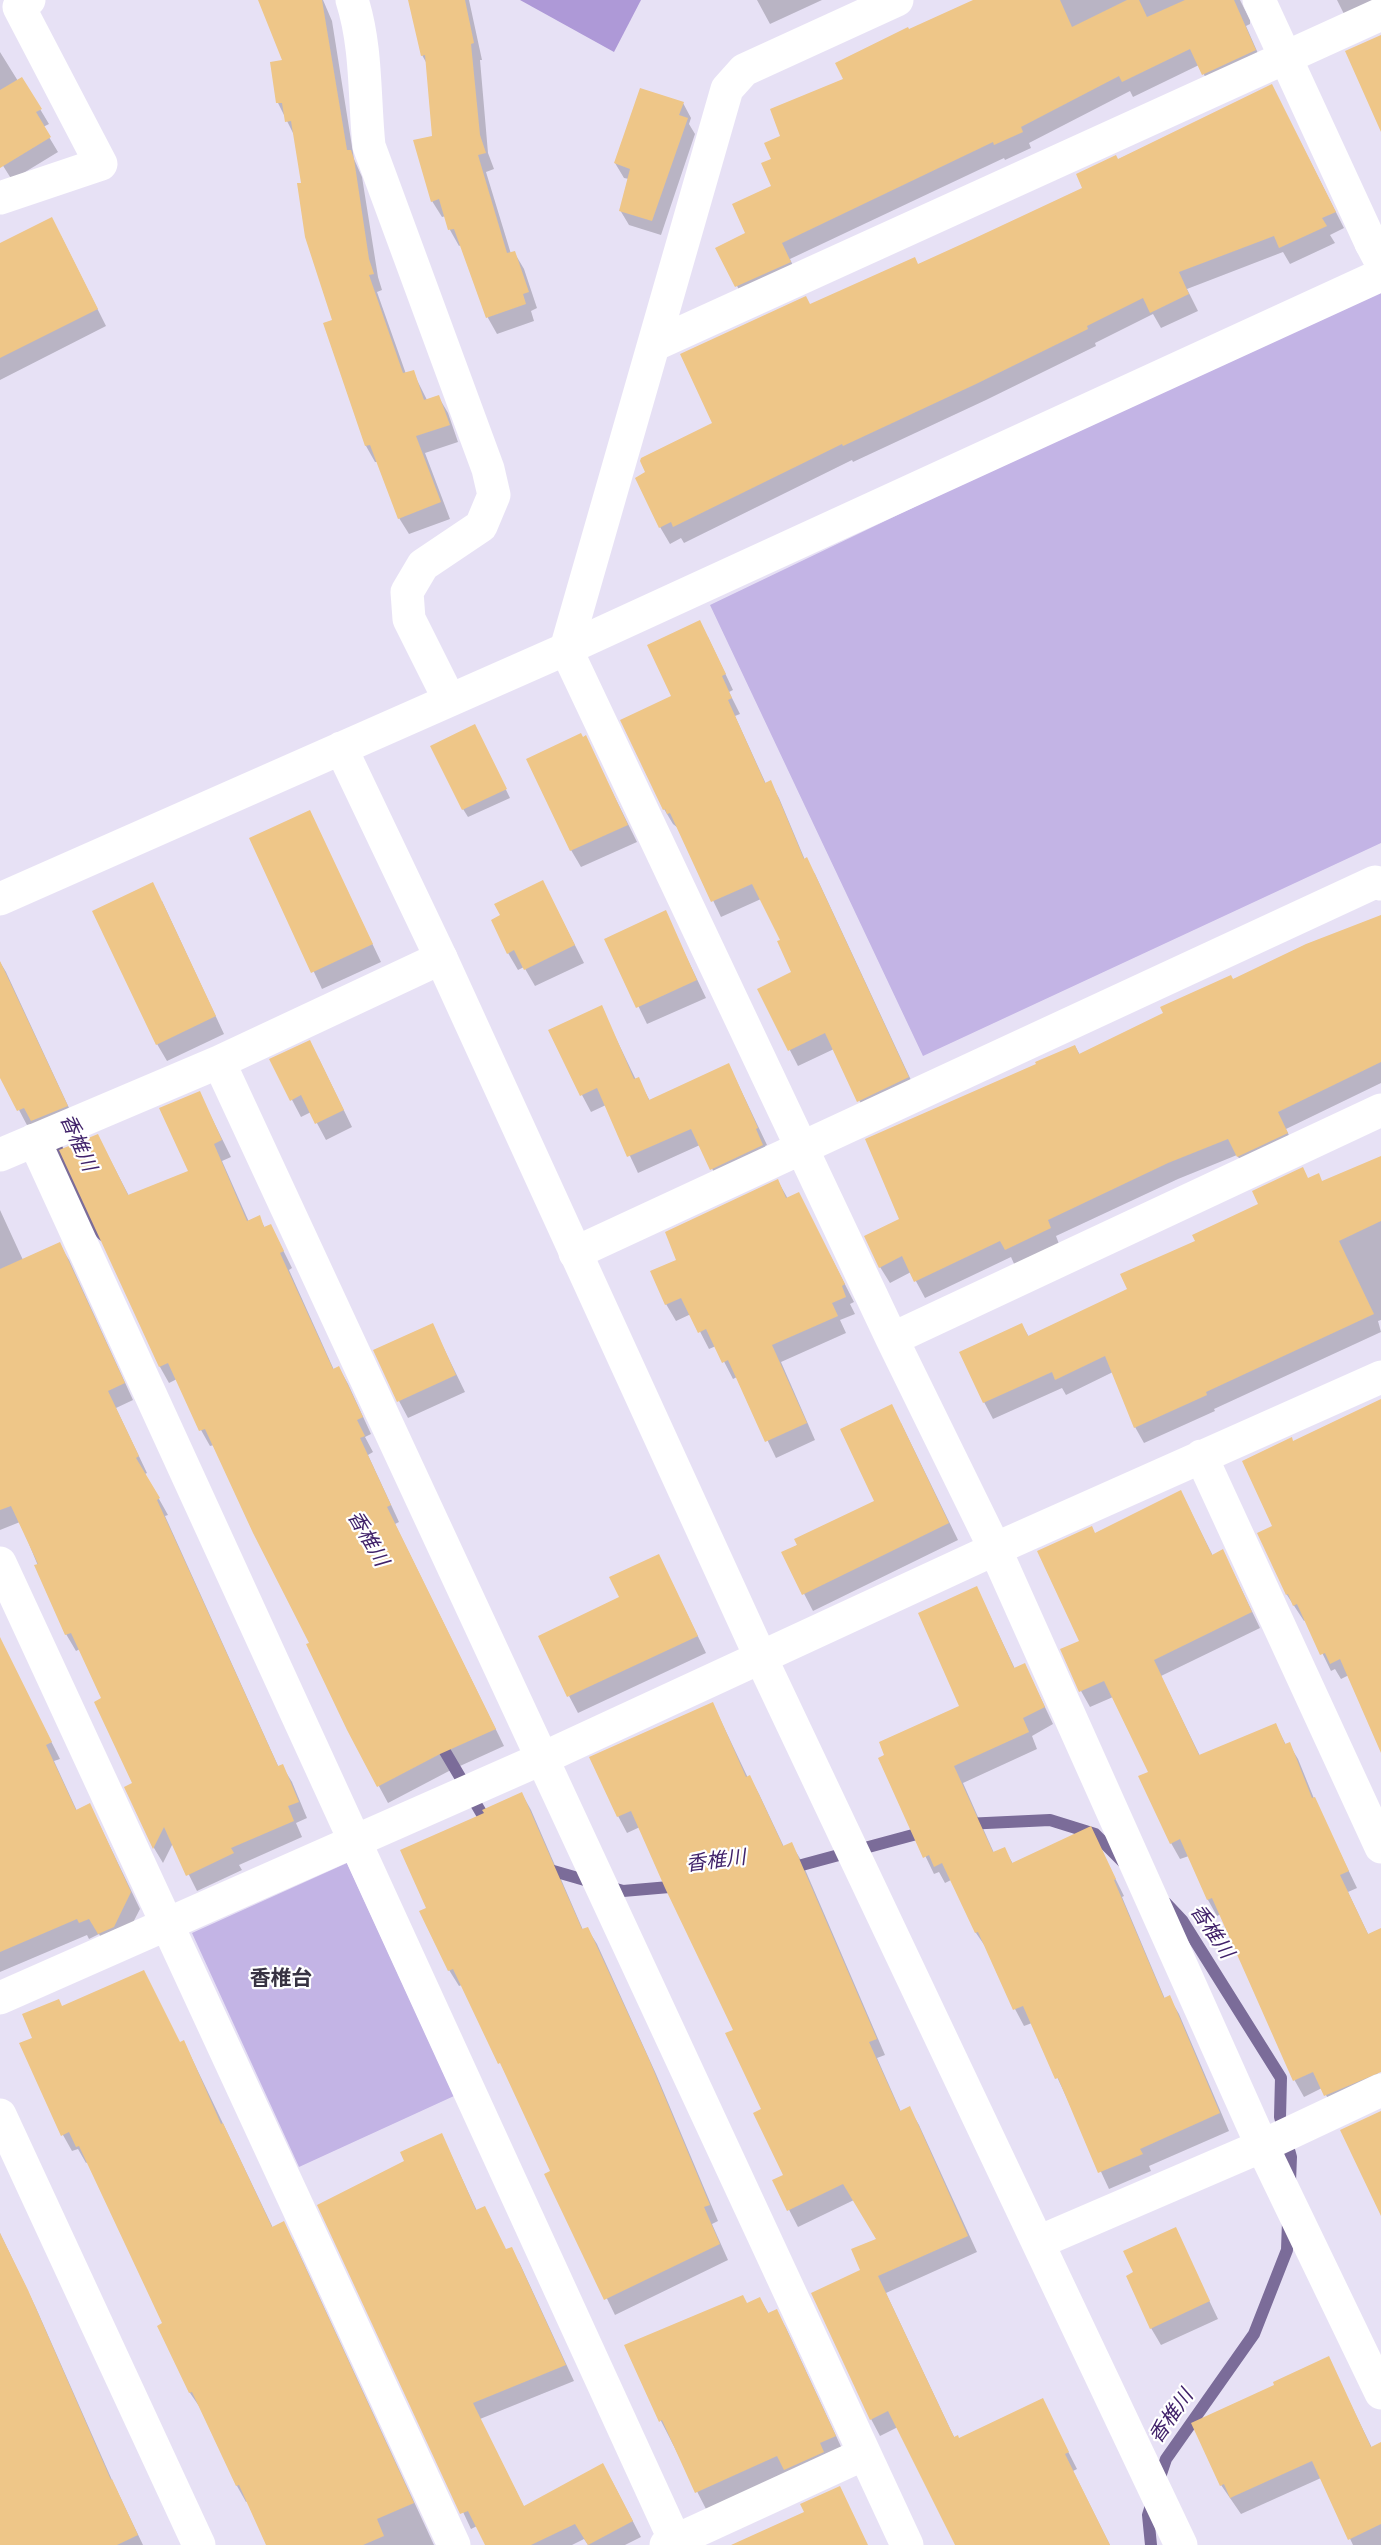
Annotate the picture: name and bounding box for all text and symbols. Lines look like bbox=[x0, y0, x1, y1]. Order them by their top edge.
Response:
water label: 香椎川 bbox=[54, 1111, 100, 1175]
water label: 香椎川 bbox=[342, 1507, 392, 1571]
water label: 香椎川 bbox=[685, 1846, 747, 1878]
water label: 香椎川 bbox=[1184, 1900, 1238, 1964]
district label: 香椎台 bbox=[250, 1967, 312, 1993]
water label: 香椎川 bbox=[1145, 2386, 1199, 2448]

